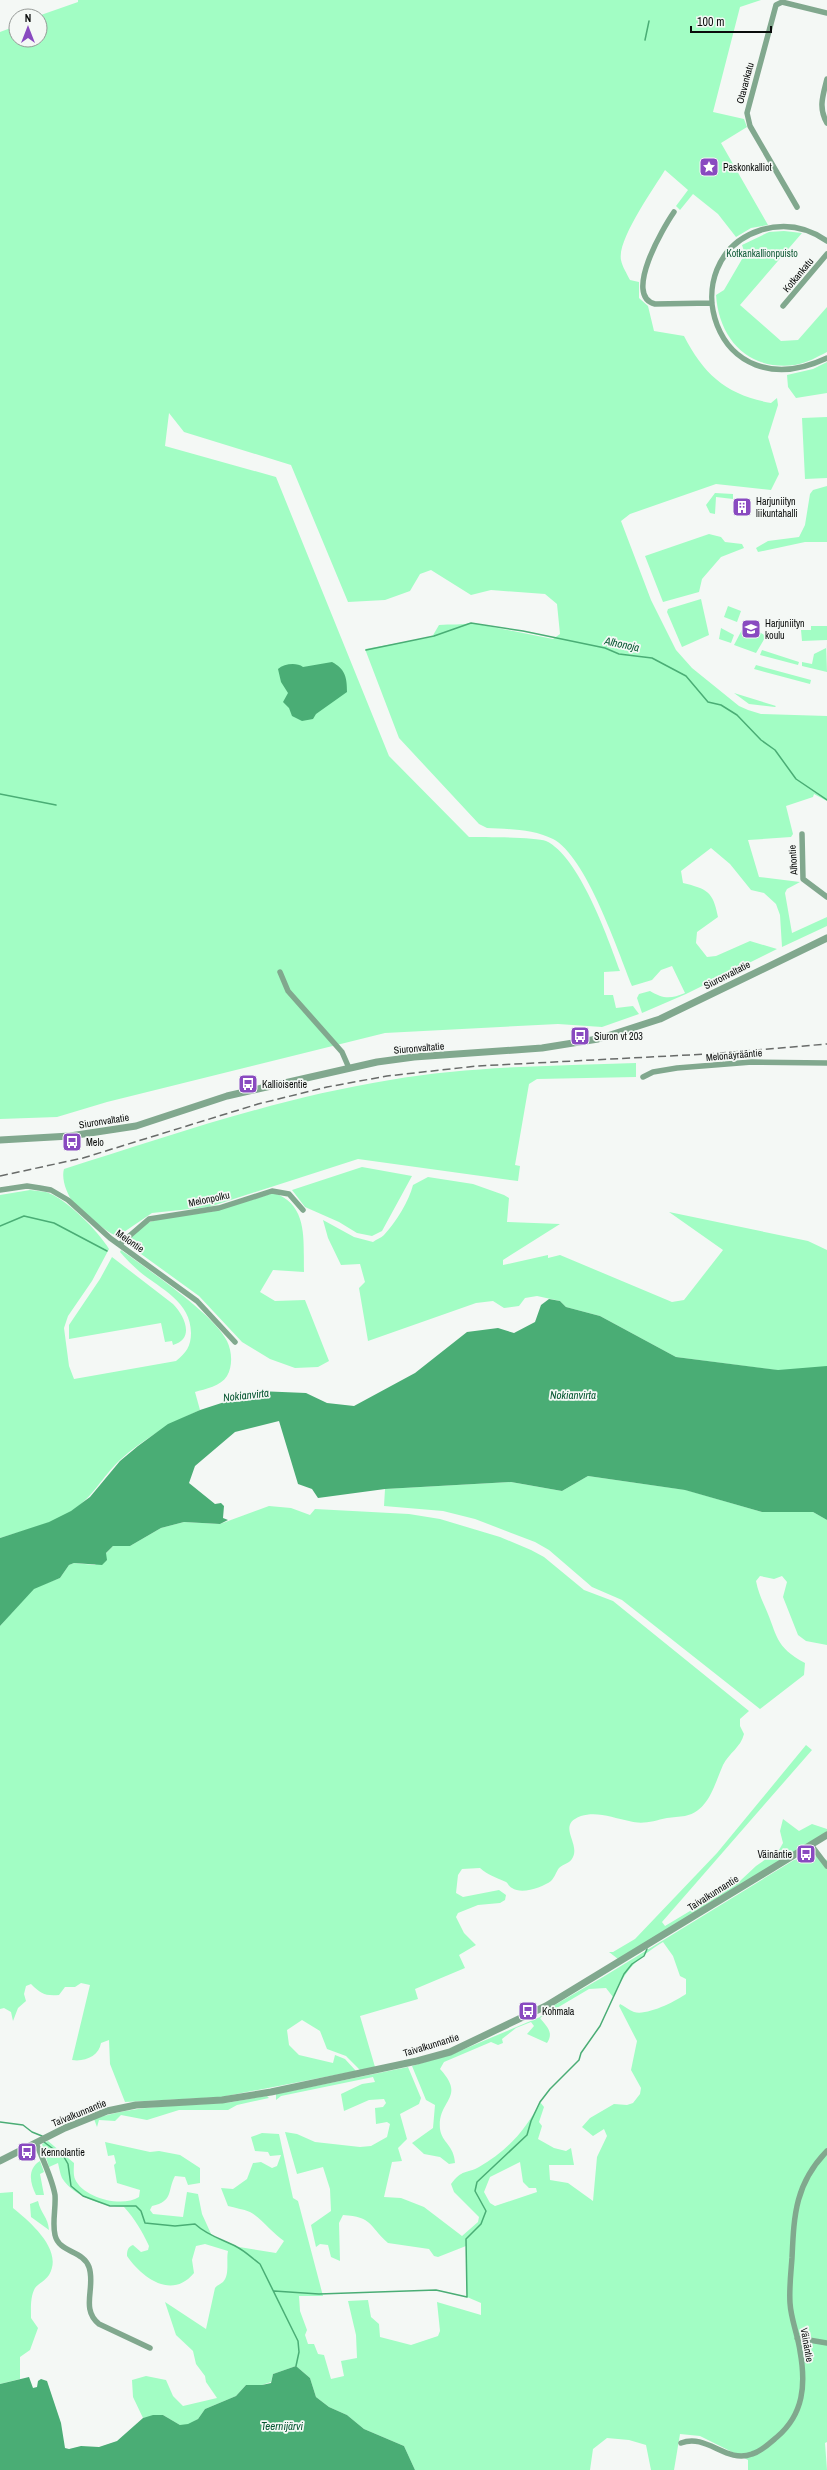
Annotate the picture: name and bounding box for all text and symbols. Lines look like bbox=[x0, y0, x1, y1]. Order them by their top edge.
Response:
north arrow bbox=[8, 8, 48, 48]
scale bar bbox=[691, 8, 771, 34]
text: N bbox=[25, 11, 31, 25]
text: 100 m bbox=[697, 14, 724, 30]
street label: Otavankatu bbox=[733, 61, 757, 105]
place icon: Paskonkalliot bbox=[698, 156, 720, 178]
place label: Paskonkalliot bbox=[723, 161, 772, 174]
park label: Kotkankallionpuisto bbox=[726, 247, 798, 260]
street label: Kotkankatu bbox=[780, 255, 816, 295]
place label: Harjuniityn liikuntahalli bbox=[756, 495, 797, 520]
building icon: Harjuniityn liikuntahalli bbox=[731, 496, 753, 518]
place label: Harjuniityn koulu bbox=[765, 617, 805, 642]
school or university icon: Harjuniityn koulu bbox=[740, 618, 762, 640]
water label: Alhonoja bbox=[602, 633, 641, 654]
street label: Alhontie bbox=[785, 844, 801, 876]
street label: Siuronvaltatie bbox=[702, 958, 753, 992]
bus stop icon: Siuron vt 203 bbox=[569, 1025, 591, 1047]
place label: Siuron vt 203 bbox=[594, 1030, 643, 1043]
street label: Siuronvaltatie bbox=[393, 1039, 445, 1057]
street label: Melonäyrääntie bbox=[705, 1046, 763, 1064]
bus stop icon: Kallioisentie bbox=[237, 1073, 259, 1095]
place label: Kallioisentie bbox=[262, 1078, 308, 1091]
street label: Siuronvaltatie bbox=[78, 1111, 130, 1131]
bus stop icon: Melo bbox=[61, 1131, 83, 1153]
place label: Melo bbox=[86, 1136, 104, 1149]
street label: Melonpolku bbox=[187, 1188, 231, 1210]
street label: Melontie bbox=[113, 1227, 147, 1256]
water label: Nokianvirta bbox=[222, 1386, 270, 1404]
water label: Nokianvirta bbox=[550, 1388, 596, 1402]
bus stop icon: Väinäntie bbox=[795, 1843, 817, 1865]
place label: Väinäntie bbox=[757, 1848, 792, 1861]
street label: Taivalkunnantie bbox=[685, 1872, 741, 1914]
bus stop icon: Kohmala bbox=[517, 2000, 539, 2022]
place label: Kohmala bbox=[542, 2005, 575, 2018]
street label: Taivalkunnantie bbox=[402, 2030, 461, 2060]
street label: Taivalkunnantie bbox=[50, 2096, 109, 2130]
bus stop icon: Kennolantie bbox=[16, 2141, 38, 2163]
place label: Kennolantie bbox=[41, 2146, 85, 2159]
street label: Väinäntie bbox=[798, 2327, 816, 2364]
water label: Teernijärvi bbox=[261, 2419, 303, 2433]

